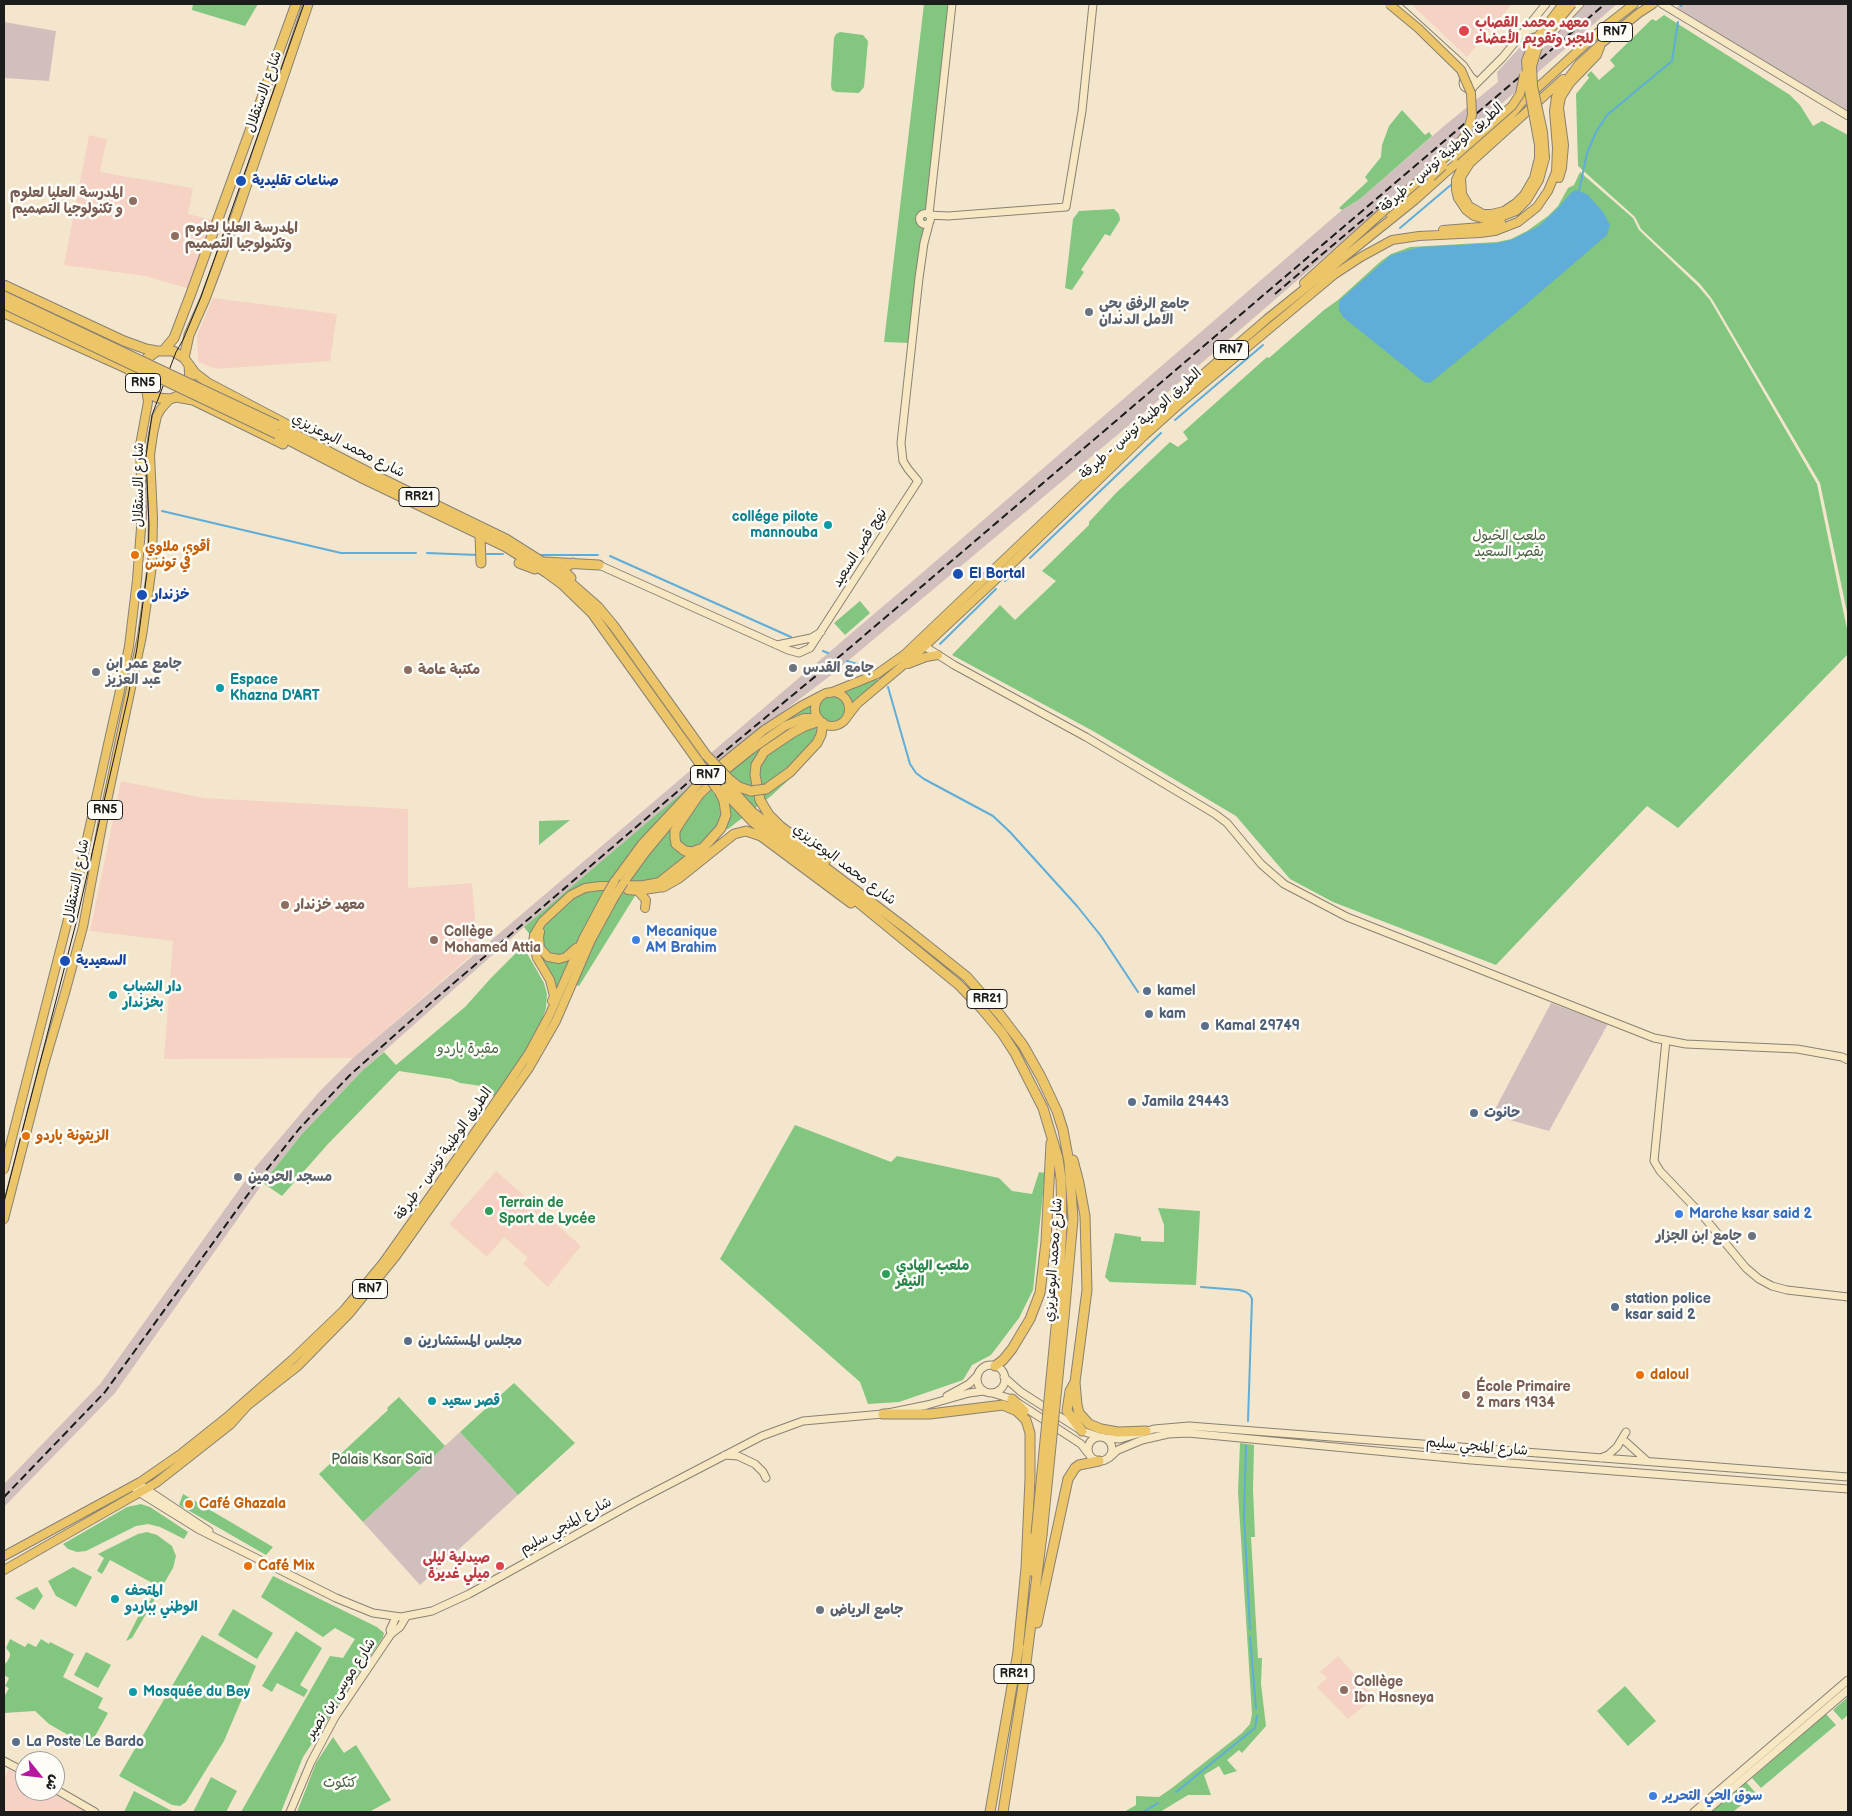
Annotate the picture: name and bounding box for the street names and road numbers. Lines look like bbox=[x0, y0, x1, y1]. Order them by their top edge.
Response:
road number: RN7 bbox=[1598, 22, 1632, 42]
street label: شارع الاستقلال bbox=[242, 49, 286, 135]
street label: الطريق الوطنية تونس - طبرقة bbox=[1377, 100, 1507, 216]
road number: RN7 bbox=[1214, 340, 1248, 360]
street label: الطريق الوطنية تونس - طبرقة bbox=[1077, 365, 1205, 483]
road number: RN5 bbox=[126, 373, 160, 392]
street label: شارع محمد البوعزيزي bbox=[289, 410, 407, 482]
street label: شارع الاستقلال bbox=[131, 442, 147, 528]
road number: RR21 bbox=[399, 488, 439, 507]
street label: نهج قصر السعيد bbox=[829, 505, 891, 591]
road number: RN7 bbox=[690, 766, 726, 784]
road number: RN5 bbox=[88, 800, 122, 820]
street label: شارع محمد البوعزيزي bbox=[789, 821, 899, 909]
street label: شارع الاستقلال bbox=[61, 838, 93, 924]
road number: RR21 bbox=[967, 990, 1007, 1009]
street label: الطريق الوطنية تونس - طبرقة bbox=[392, 1084, 496, 1224]
street label: شارع محمد البوعزيزي bbox=[1041, 1197, 1067, 1323]
road number: RN7 bbox=[352, 1280, 388, 1298]
street label: شارع المنجي سليم bbox=[1425, 1434, 1529, 1460]
street label: شارع المنجي سليم bbox=[517, 1494, 615, 1558]
street label: شارع موسى بن نصير bbox=[302, 1636, 380, 1742]
road number: RR21 bbox=[994, 1665, 1034, 1684]

